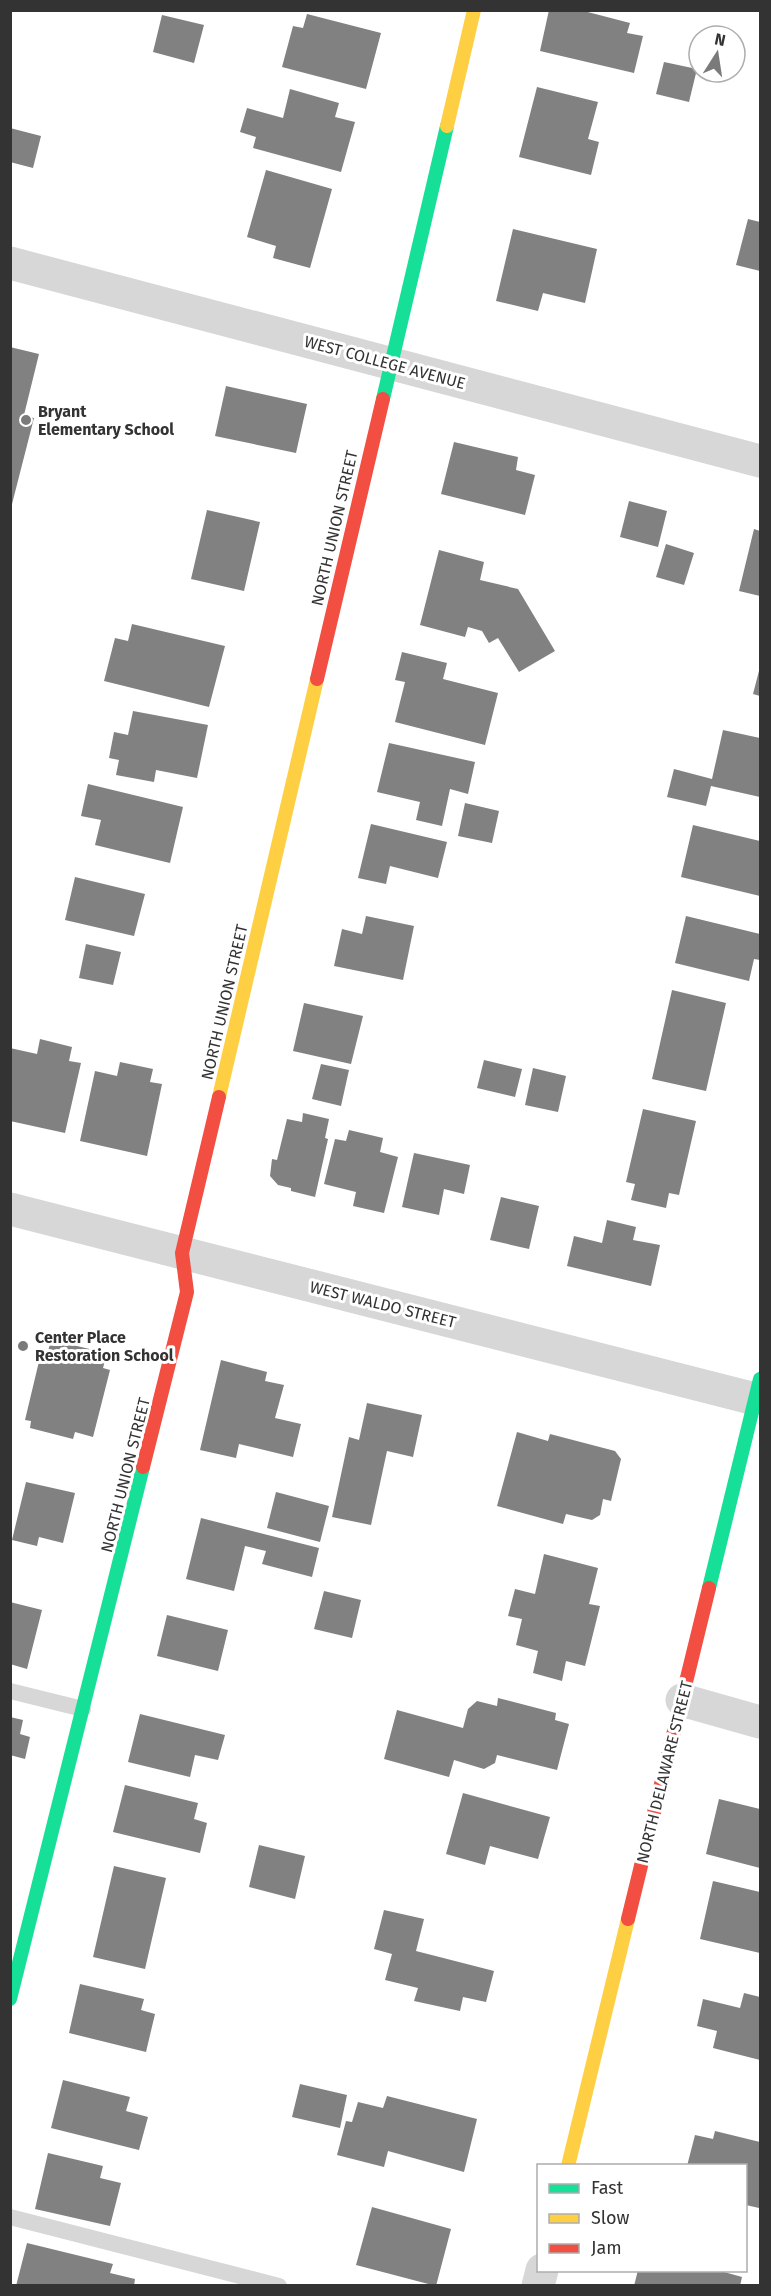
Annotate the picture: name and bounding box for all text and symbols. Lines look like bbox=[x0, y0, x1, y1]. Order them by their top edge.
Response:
north arrow bbox=[687, 24, 747, 84]
text: N bbox=[713, 29, 727, 50]
street label: WEST COLLEGE AVENUE bbox=[302, 332, 467, 393]
place label: Bryant Elementary School bbox=[38, 402, 174, 439]
marker: Bryant Elementary School bbox=[19, 413, 33, 427]
street label: NORTH UNION STREET bbox=[307, 448, 362, 608]
street label: NORTH UNION STREET bbox=[197, 922, 252, 1082]
street label: WEST WALDO STREET bbox=[308, 1277, 459, 1332]
place label: Center Place Restoration School bbox=[35, 1328, 174, 1365]
marker: Center Place Restoration School bbox=[16, 1339, 30, 1353]
street label: NORTH UNION STREET bbox=[97, 1395, 154, 1555]
street label: NORTH DELAWARE STREET bbox=[633, 1678, 697, 1865]
legend bbox=[537, 2164, 747, 2272]
text: Fast bbox=[591, 2177, 624, 2199]
text: Slow bbox=[591, 2207, 630, 2229]
text: Jam bbox=[591, 2237, 622, 2259]

